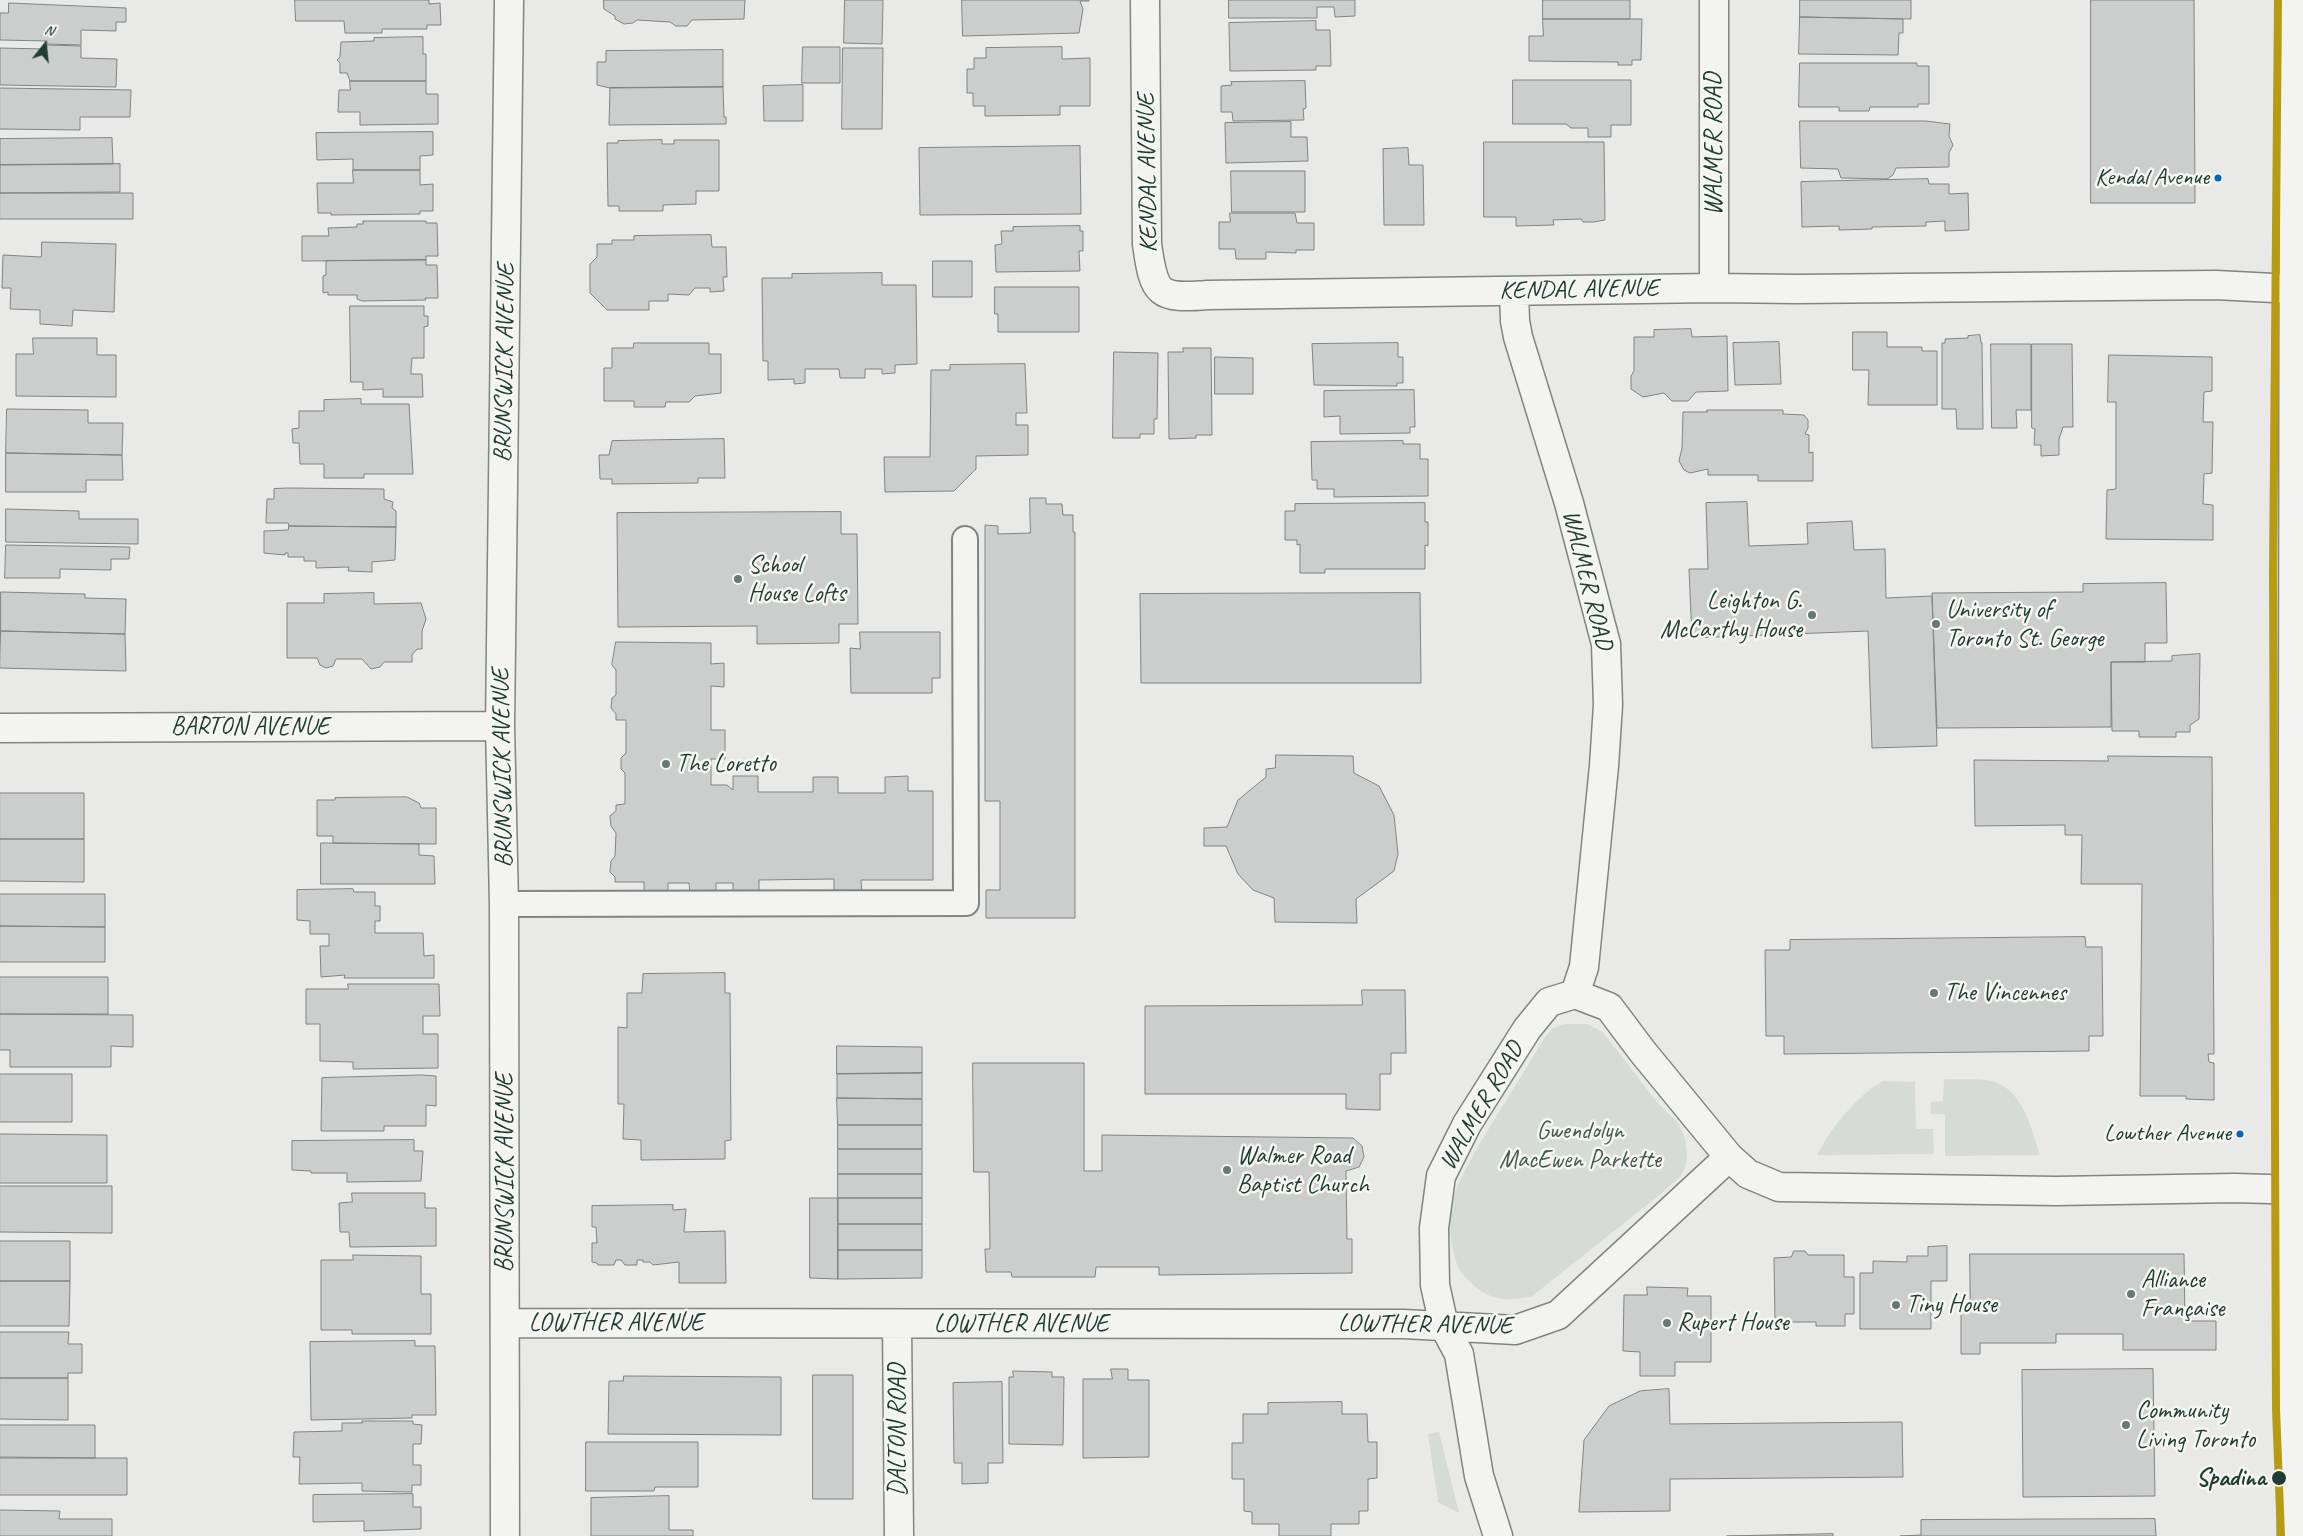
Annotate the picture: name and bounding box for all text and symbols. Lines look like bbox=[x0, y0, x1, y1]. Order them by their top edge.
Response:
north arrow bbox=[20, 20, 70, 70]
text: N bbox=[43, 21, 56, 39]
street label: WALMER ROAD bbox=[1699, 73, 1729, 215]
street label: KENDAL AVENUE bbox=[1132, 93, 1164, 253]
place label: Kendal Avenue bbox=[2095, 164, 2209, 192]
marker: Kendal Avenue bbox=[2213, 173, 2223, 183]
street label: BRUNSWICK AVENUE bbox=[488, 263, 522, 463]
street label: KENDAL AVENUE bbox=[1499, 274, 1659, 306]
street label: WALMER ROAD bbox=[1555, 507, 1619, 653]
place label: School House Lofts bbox=[748, 550, 845, 609]
marker: School House Lofts bbox=[732, 573, 744, 585]
place label: Leighton G. McCarthy House bbox=[1660, 586, 1802, 645]
place label: University of Toronto St. George bbox=[1946, 595, 2103, 654]
marker: Leighton G. McCarthy House bbox=[1806, 609, 1818, 621]
marker: University of Toronto St. George bbox=[1930, 618, 1942, 630]
street label: BRUNSWICK AVENUE bbox=[486, 668, 520, 868]
street label: BARTON AVENUE bbox=[171, 712, 329, 742]
place label: The Loretto bbox=[676, 749, 776, 779]
marker: The Loretto bbox=[660, 758, 672, 770]
place label: The Vincennes bbox=[1944, 978, 2066, 1008]
marker: The Vincennes bbox=[1928, 987, 1940, 999]
street label: WALMER ROAD bbox=[1433, 1037, 1531, 1175]
street label: BRUNSWICK AVENUE bbox=[490, 1073, 520, 1273]
park label: Gwendolyn MacEwen Parkette bbox=[1499, 1116, 1661, 1175]
place label: Lowther Avenue bbox=[2104, 1120, 2231, 1148]
marker: Lowther Avenue bbox=[2235, 1129, 2245, 1139]
place label: Walmer Road Baptist Church bbox=[1237, 1141, 1369, 1200]
marker: Walmer Road Baptist Church bbox=[1221, 1164, 1233, 1176]
place label: Alliance Française bbox=[2141, 1265, 2224, 1324]
marker: Alliance Française bbox=[2125, 1288, 2137, 1300]
place label: Tiny House bbox=[1906, 1290, 1997, 1320]
marker: Tiny House bbox=[1890, 1299, 1902, 1311]
street label: LOWTHER AVENUE bbox=[529, 1308, 703, 1338]
street label: LOWTHER AVENUE bbox=[1338, 1308, 1512, 1342]
place label: Rupert House bbox=[1677, 1308, 1789, 1338]
street label: LOWTHER AVENUE bbox=[934, 1309, 1108, 1339]
marker: Rupert House bbox=[1661, 1317, 1673, 1329]
street label: DALTON ROAD bbox=[883, 1363, 913, 1497]
place label: Community Living Toronto bbox=[2136, 1396, 2255, 1455]
marker: Community Living Toronto bbox=[2120, 1419, 2132, 1431]
place label: Spadina bbox=[2196, 1463, 2266, 1493]
marker: Spadina bbox=[2270, 1469, 2288, 1487]

